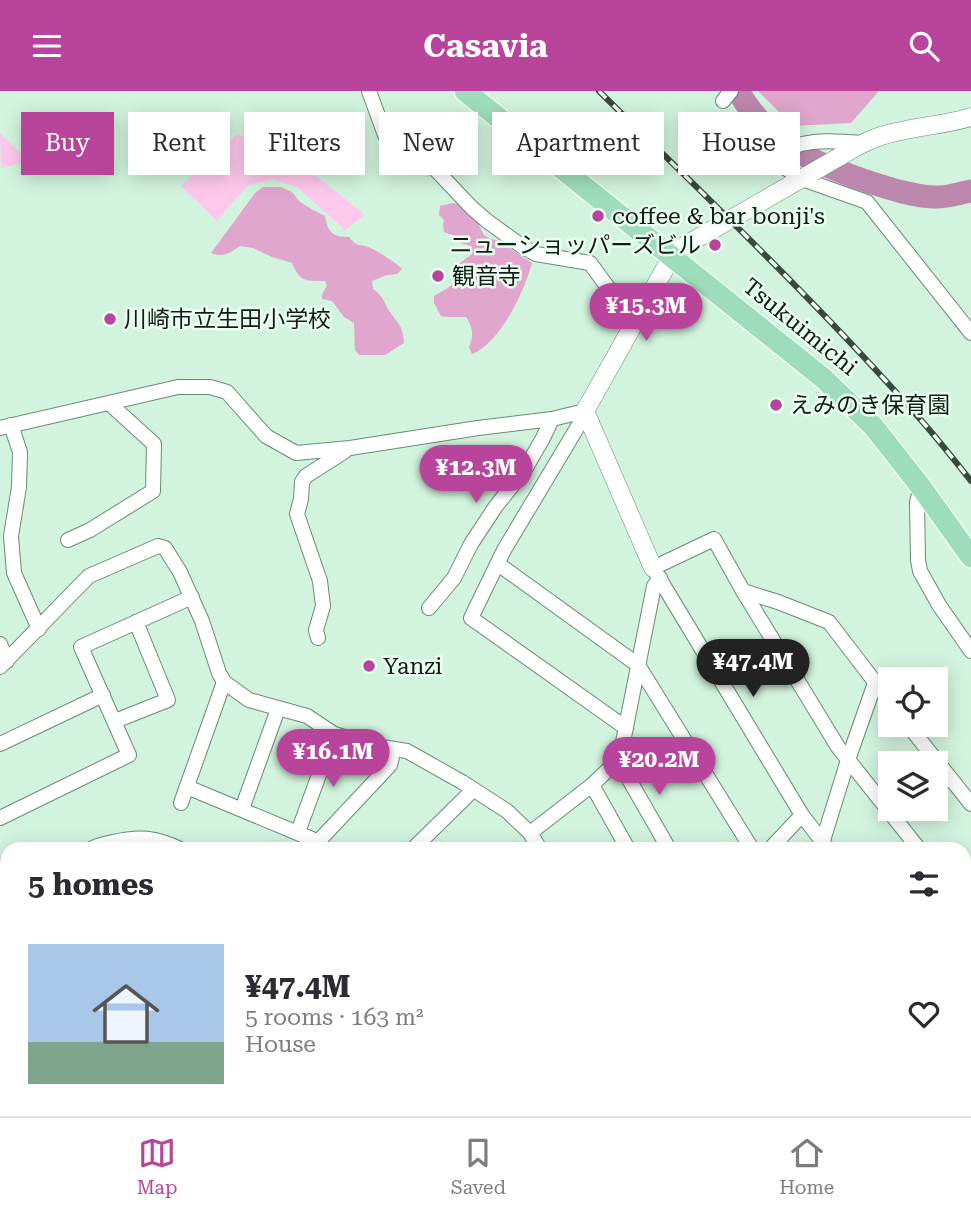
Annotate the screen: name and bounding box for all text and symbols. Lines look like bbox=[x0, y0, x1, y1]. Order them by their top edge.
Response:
icon: menu bbox=[28, 27, 66, 65]
text: Casavia bbox=[423, 27, 548, 65]
icon: search bbox=[905, 27, 943, 65]
chip: Buy bbox=[21, 112, 114, 175]
chip: Rent bbox=[128, 112, 230, 175]
chip: Filters bbox=[244, 112, 365, 175]
chip: New bbox=[379, 112, 478, 175]
chip: Apartment bbox=[492, 112, 664, 175]
chip: House bbox=[678, 112, 800, 175]
place label: coffee & bar bonji's bbox=[612, 203, 825, 230]
marker: coffee & bar bonji's bbox=[590, 208, 606, 224]
place label: ニューショッパーズビル bbox=[450, 232, 701, 259]
marker: ニューショッパーズビル bbox=[707, 237, 723, 253]
place label: 観音寺 bbox=[452, 263, 521, 290]
marker: 観音寺 bbox=[430, 268, 446, 284]
street label: Tsukuimichi bbox=[738, 273, 862, 381]
pin: ¥15.3M bbox=[589, 283, 703, 343]
text: ¥15.3M bbox=[606, 292, 686, 319]
place label: 川崎市立生田小学校 bbox=[124, 306, 331, 333]
marker: 川崎市立生田小学校 bbox=[102, 311, 118, 327]
place label: えみのき保育園 bbox=[790, 392, 950, 419]
marker: えみのき保育園 bbox=[768, 397, 784, 413]
pin: ¥12.3M bbox=[419, 445, 533, 505]
text: ¥12.3M bbox=[436, 454, 516, 481]
pin: ¥47.4M bbox=[696, 639, 810, 699]
text: ¥47.4M bbox=[713, 648, 793, 675]
place label: Yanzi bbox=[383, 653, 442, 680]
marker: Yanzi bbox=[361, 658, 377, 674]
map controls bbox=[878, 667, 948, 821]
button: locate bbox=[878, 667, 948, 737]
pin: ¥16.1M bbox=[276, 729, 390, 789]
pin: ¥20.2M bbox=[602, 737, 716, 797]
text: ¥16.1M bbox=[293, 738, 373, 765]
text: ¥20.2M bbox=[619, 746, 699, 773]
button: layers bbox=[878, 751, 948, 821]
icon: filters bbox=[905, 865, 943, 903]
text: 5 homes bbox=[28, 867, 154, 902]
text: ¥47.4M bbox=[245, 969, 351, 1004]
icon: home bbox=[84, 972, 168, 1056]
icon: heart bbox=[905, 995, 943, 1033]
text: 5 rooms · 163 m² bbox=[245, 1004, 423, 1031]
text: House bbox=[245, 1031, 316, 1058]
tab: Map bbox=[137, 1134, 177, 1199]
tab: Saved bbox=[451, 1134, 506, 1199]
tab: Home bbox=[779, 1134, 834, 1199]

